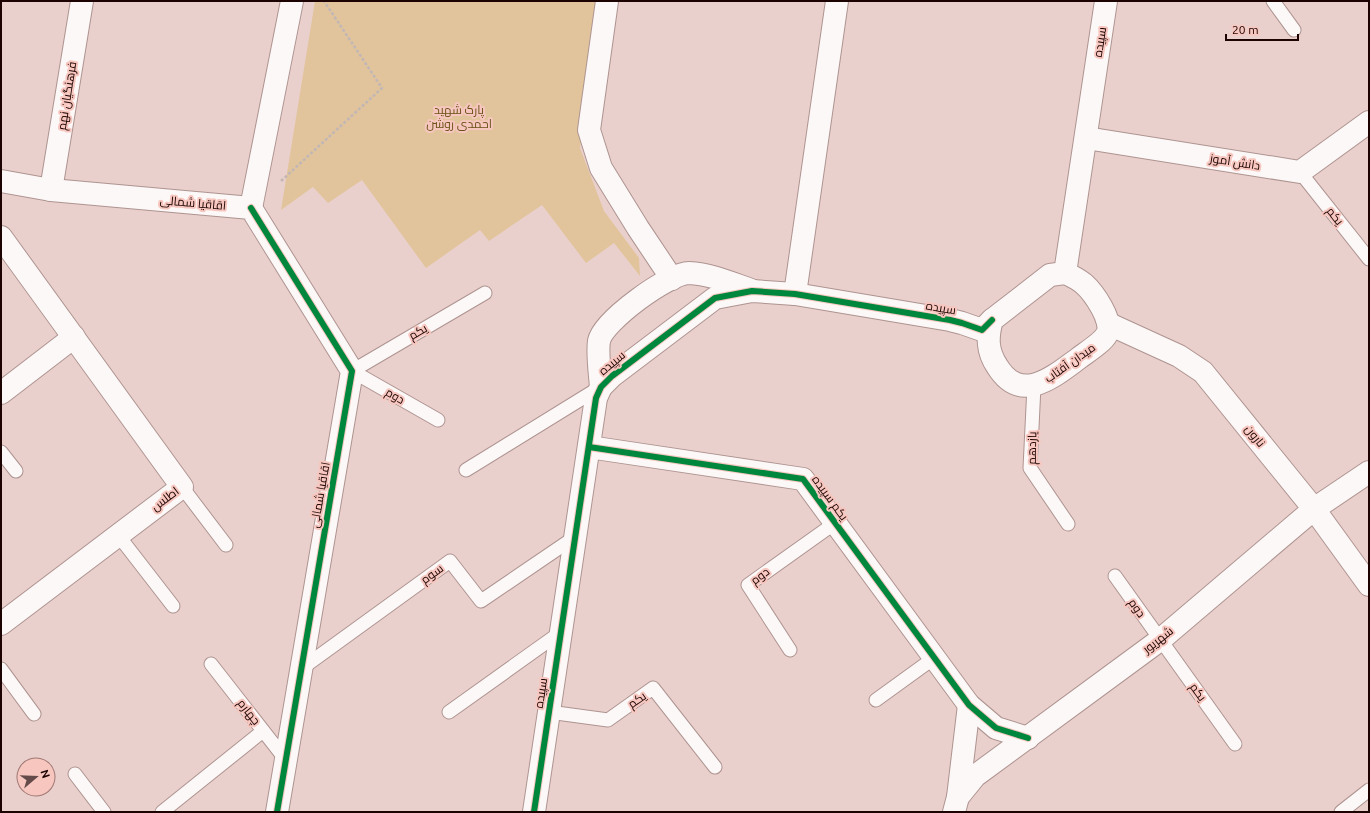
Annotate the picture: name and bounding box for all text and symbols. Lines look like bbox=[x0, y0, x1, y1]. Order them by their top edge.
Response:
scale bar bbox=[1226, 16, 1298, 42]
text: 20 m bbox=[1232, 23, 1259, 36]
street label: سپیده bbox=[1091, 26, 1110, 58]
street label: فرهنگیان نهم bbox=[55, 61, 80, 131]
park label: پارک شهید احمدی روشن bbox=[426, 103, 492, 131]
street label: دانش آموز bbox=[1208, 151, 1261, 173]
street label: اقاقیا شمالی bbox=[159, 193, 227, 213]
street label: یکم bbox=[1323, 204, 1347, 229]
street label: سپیده bbox=[925, 298, 957, 319]
street label: یکم bbox=[406, 321, 431, 344]
street label: میدان آفتاب bbox=[1042, 340, 1098, 386]
street label: سپیده bbox=[596, 348, 629, 379]
street label: دوم bbox=[382, 385, 407, 408]
street label: نارون bbox=[1242, 422, 1268, 450]
street label: یازدهم bbox=[1025, 431, 1040, 465]
street label: اقاقیا شمالی bbox=[307, 461, 333, 529]
street label: یکم سپیده bbox=[808, 473, 851, 524]
street label: اطلس bbox=[148, 484, 182, 514]
street label: سوم bbox=[418, 561, 447, 588]
street label: دوم bbox=[748, 564, 773, 588]
street label: دوم bbox=[1125, 596, 1149, 621]
street label: شهریور bbox=[1139, 624, 1176, 657]
street label: سپیده bbox=[532, 677, 551, 709]
street label: یکم bbox=[1186, 680, 1210, 705]
street label: یکم bbox=[625, 688, 650, 712]
street label: چهارم bbox=[233, 696, 263, 729]
north arrow bbox=[16, 757, 56, 797]
text: N bbox=[38, 768, 52, 780]

